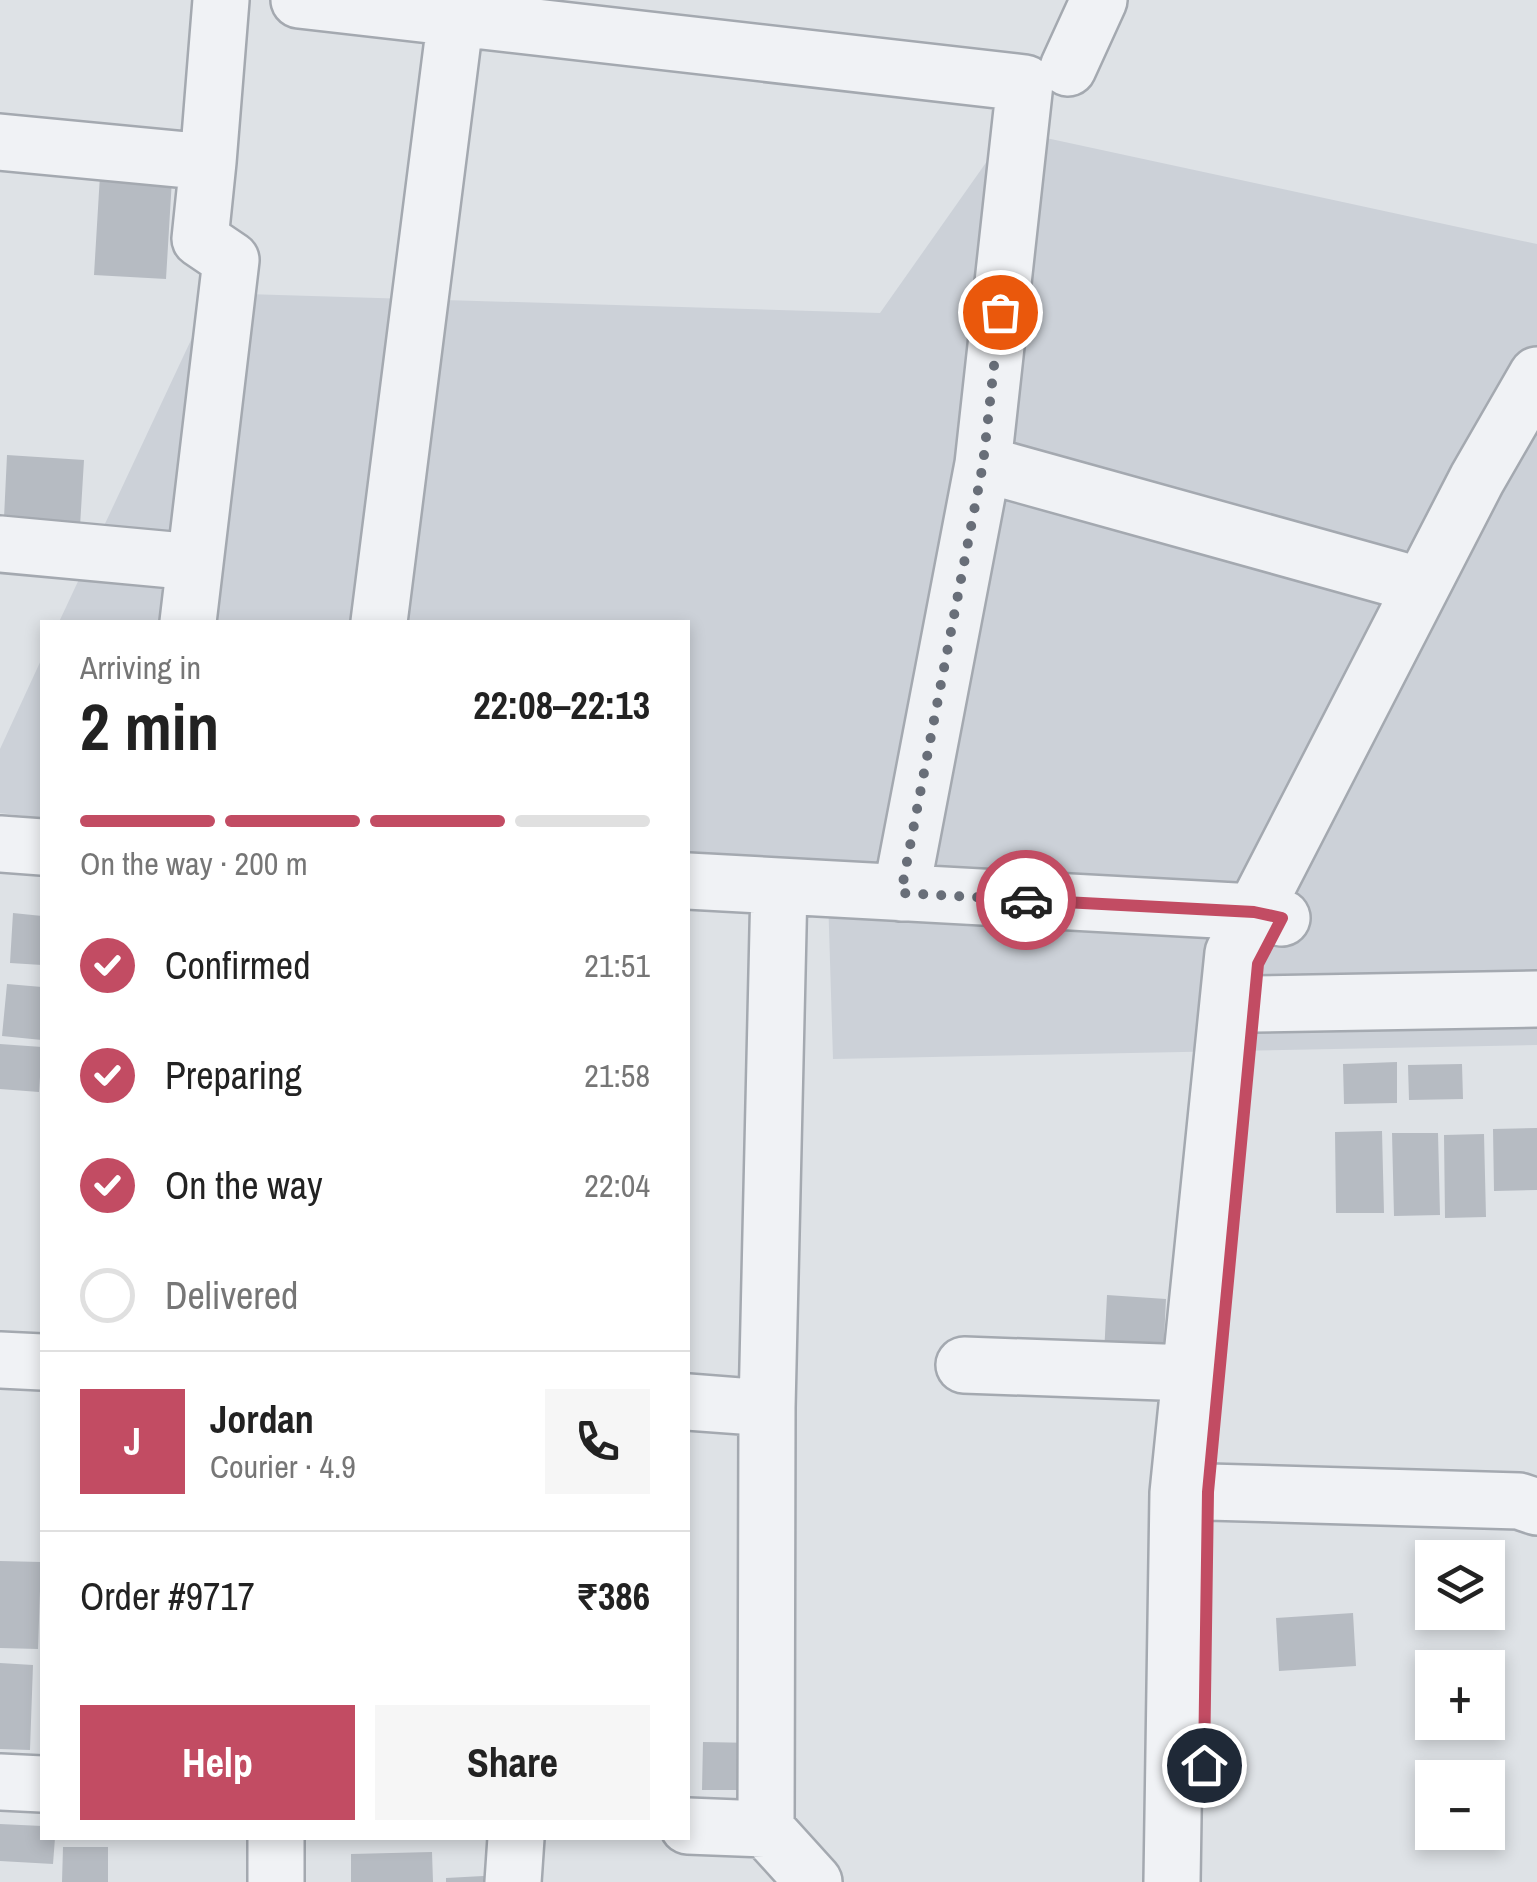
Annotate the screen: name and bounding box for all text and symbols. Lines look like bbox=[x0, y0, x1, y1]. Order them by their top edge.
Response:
pin bbox=[958, 270, 1043, 355]
icon: bag bbox=[973, 285, 1028, 340]
text: Arriving in bbox=[80, 646, 201, 689]
text: 22:08–22:13 bbox=[473, 680, 650, 731]
text: 2 min bbox=[80, 683, 219, 770]
text: On the way · 200 m bbox=[80, 842, 308, 885]
courier bbox=[976, 850, 1076, 950]
icon: car bbox=[999, 873, 1054, 928]
icon: check bbox=[80, 938, 135, 993]
text: Confirmed bbox=[165, 940, 310, 991]
text: 21:51 bbox=[584, 944, 650, 987]
icon: check bbox=[80, 1048, 135, 1103]
text: Preparing bbox=[165, 1050, 302, 1101]
text: 21:58 bbox=[584, 1054, 650, 1097]
icon: check bbox=[80, 1158, 135, 1213]
text: On the way bbox=[165, 1160, 323, 1211]
text: 22:04 bbox=[584, 1164, 650, 1207]
text: Delivered bbox=[165, 1270, 298, 1321]
button: phone bbox=[545, 1389, 650, 1494]
text: Jordan bbox=[210, 1394, 314, 1445]
text: J bbox=[124, 1416, 141, 1467]
text: Courier · 4.9 bbox=[210, 1445, 356, 1488]
map controls bbox=[1415, 1540, 1505, 1850]
button: layers bbox=[1415, 1540, 1505, 1630]
text: Order #9717 bbox=[80, 1571, 255, 1622]
text: ₹386 bbox=[576, 1571, 650, 1622]
button: + bbox=[1415, 1650, 1505, 1740]
button: Help bbox=[80, 1705, 355, 1820]
button: Share bbox=[375, 1705, 650, 1820]
pin bbox=[1162, 1723, 1247, 1808]
icon: home bbox=[1177, 1738, 1232, 1793]
button: − bbox=[1415, 1760, 1505, 1850]

